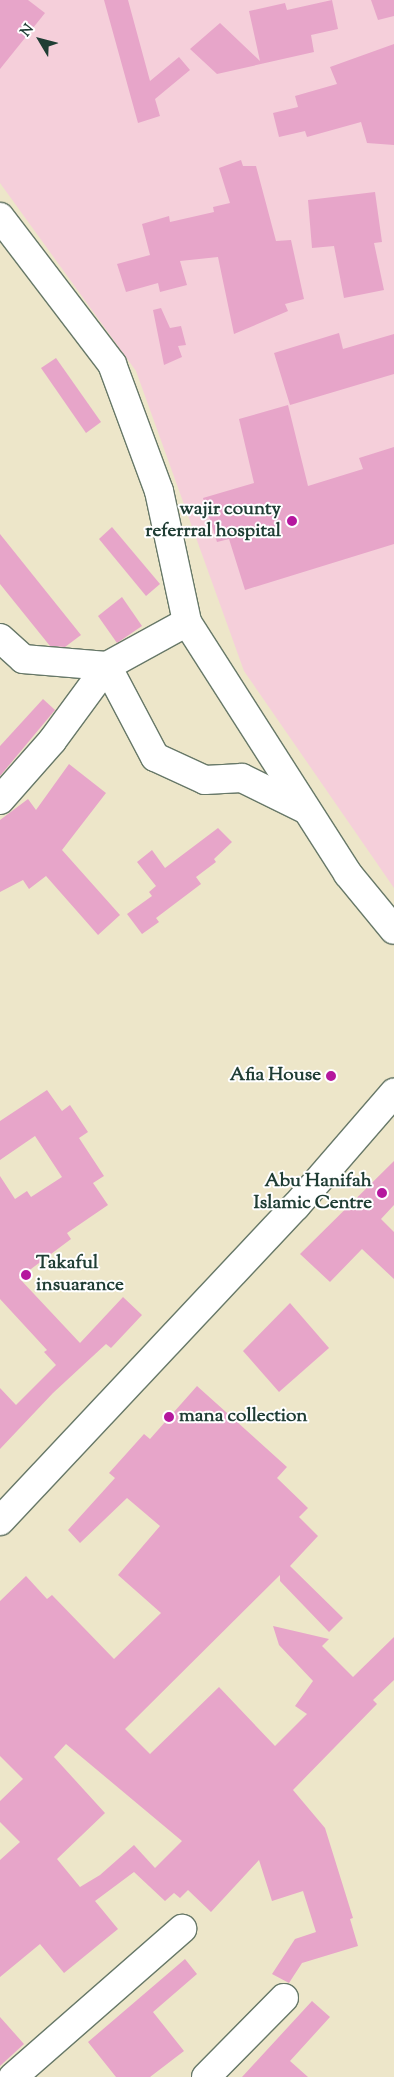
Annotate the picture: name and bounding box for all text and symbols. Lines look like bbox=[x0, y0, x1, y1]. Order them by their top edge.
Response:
north arrow bbox=[15, 15, 65, 65]
text: N bbox=[17, 20, 39, 41]
place label: wajir county referrral hospital bbox=[145, 499, 281, 543]
marker: wajir county referrral hospital bbox=[285, 514, 299, 528]
place label: Afia House bbox=[230, 1065, 321, 1087]
marker: Afia House bbox=[325, 1070, 337, 1082]
place label: Abu Hanifah Islamic Centre bbox=[253, 1171, 372, 1215]
marker: Abu Hanifah Islamic Centre bbox=[376, 1187, 388, 1199]
place label: Takaful insuarance bbox=[36, 1253, 124, 1297]
marker: Takaful insuarance bbox=[20, 1269, 32, 1281]
place label: mana collection bbox=[179, 1406, 308, 1428]
marker: mana collection bbox=[163, 1411, 175, 1423]

